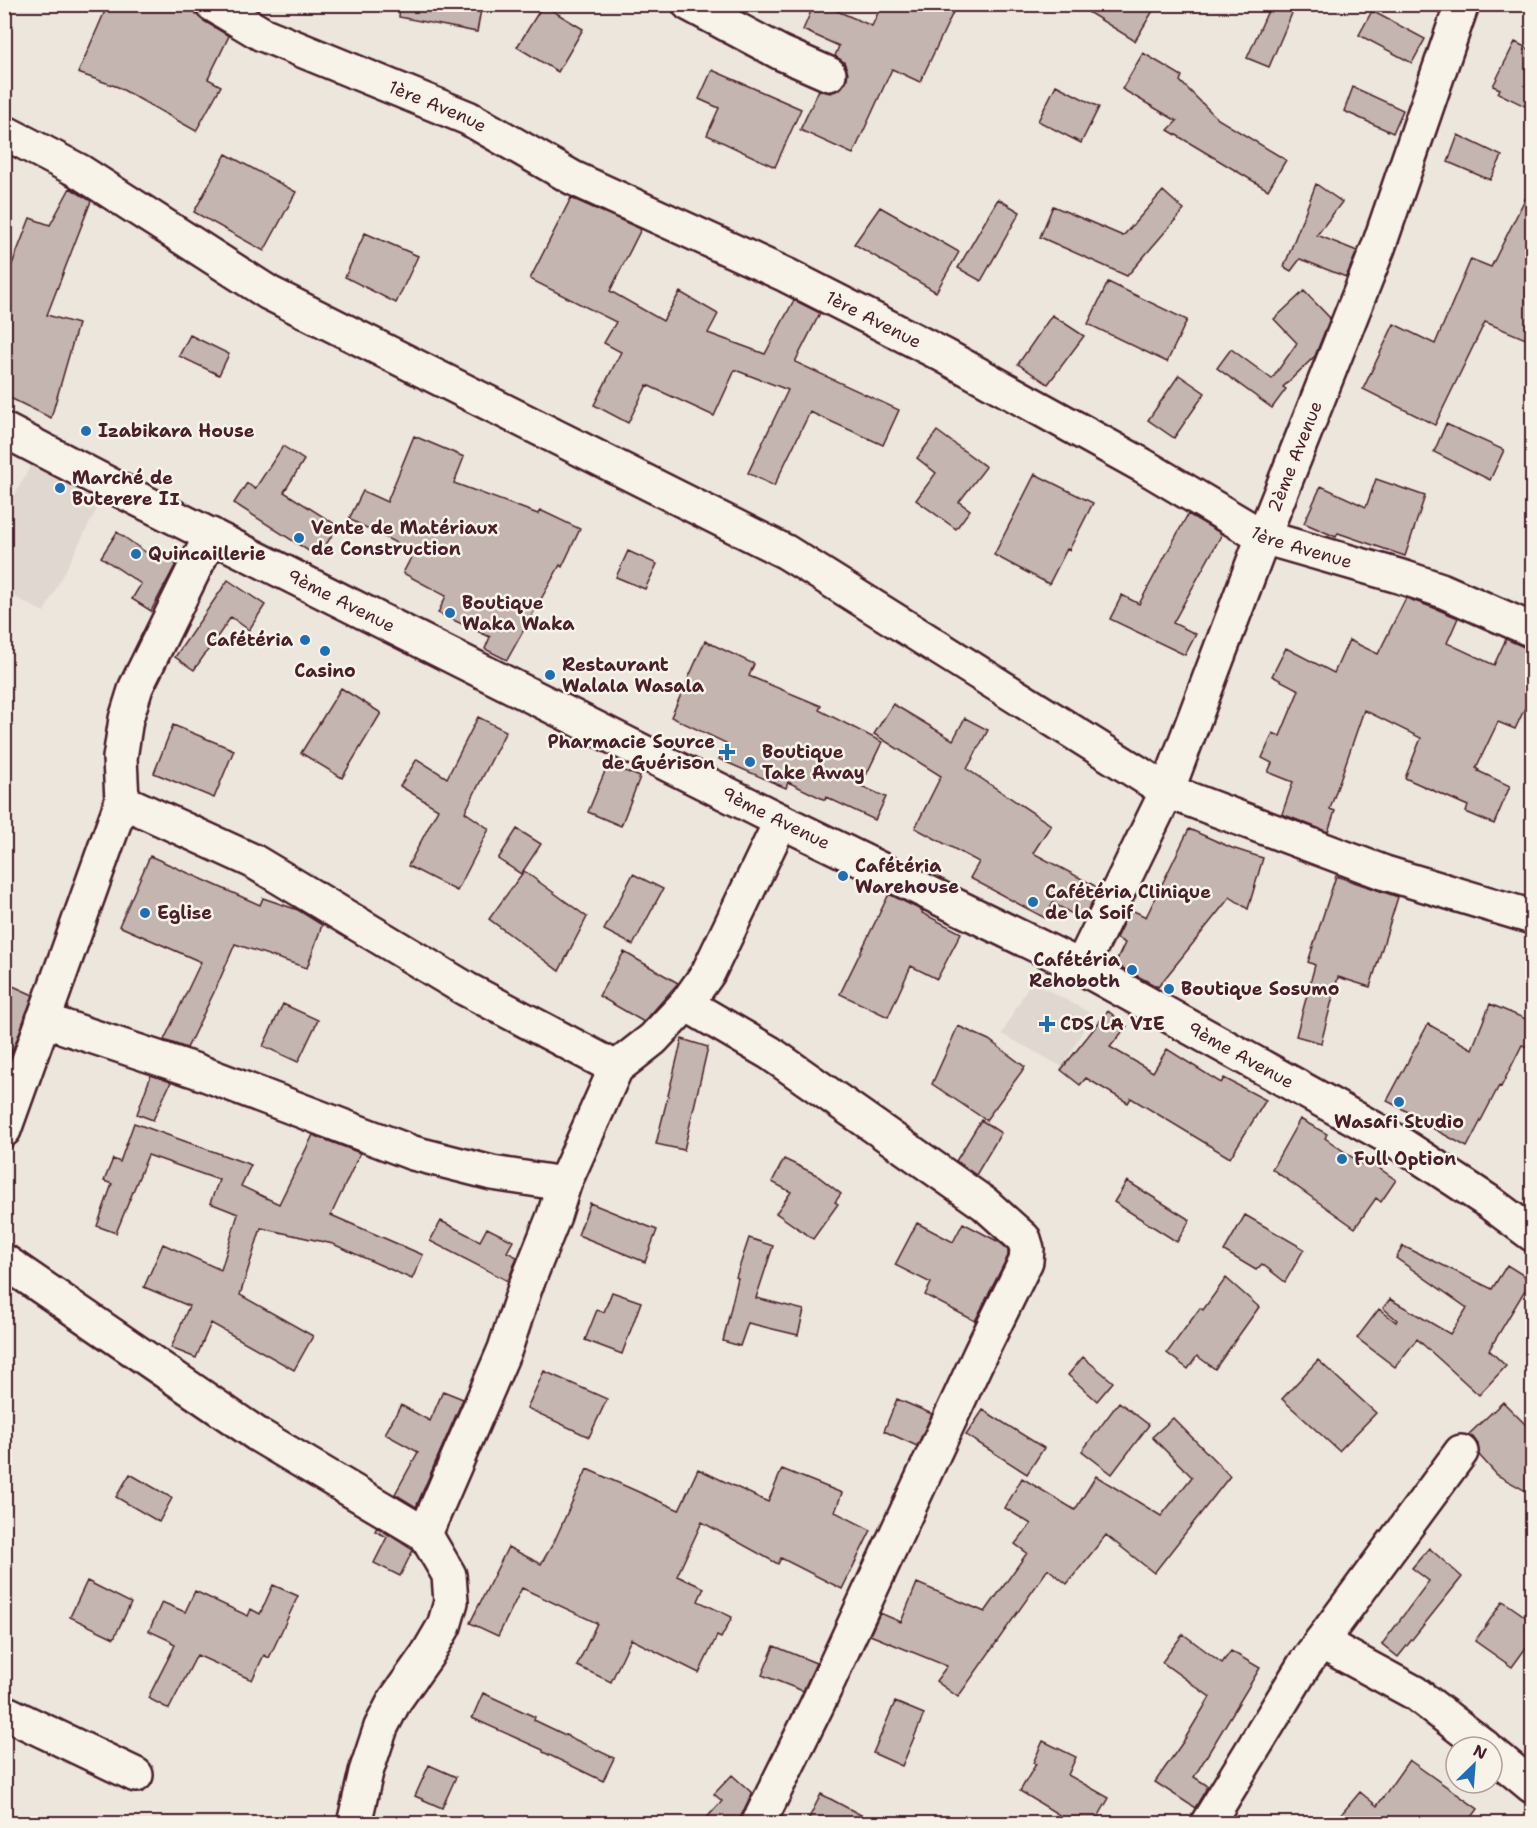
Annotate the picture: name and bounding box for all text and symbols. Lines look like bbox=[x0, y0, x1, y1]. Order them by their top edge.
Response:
street label: 1ère Avenue bbox=[385, 75, 491, 138]
street label: 1ère Avenue bbox=[821, 285, 926, 354]
street label: 2ème Avenue bbox=[1262, 397, 1328, 516]
place label: Izabikara House bbox=[98, 419, 255, 443]
marker: Izabikara House bbox=[79, 424, 93, 438]
place label: Marché de Buterere II bbox=[72, 466, 180, 511]
marker: Marché de Buterere II bbox=[53, 481, 67, 495]
place label: Vente de Matériaux de Construction bbox=[311, 516, 498, 561]
street label: 1ère Avenue bbox=[1246, 520, 1355, 574]
marker: Vente de Matériaux de Construction bbox=[292, 531, 306, 545]
place label: Quincaillerie bbox=[148, 542, 266, 566]
marker: Quincaillerie bbox=[129, 547, 143, 561]
street label: 9ème Avenue bbox=[283, 564, 399, 638]
place label: Boutique Waka Waka bbox=[462, 591, 575, 636]
marker: Boutique Waka Waka bbox=[443, 606, 457, 620]
place label: Cafétéria bbox=[206, 628, 294, 652]
marker: Cafétéria bbox=[298, 633, 312, 647]
marker: Casino bbox=[318, 644, 332, 658]
place label: Restaurant Walala Wasala bbox=[562, 653, 705, 698]
place label: Casino bbox=[294, 659, 356, 683]
marker: Restaurant Walala Wasala bbox=[543, 668, 557, 682]
place label: Pharmacie Source de Guérison bbox=[547, 730, 715, 775]
place label: Boutique Take Away bbox=[762, 740, 865, 785]
marker: Pharmacie Source de Guérison bbox=[720, 745, 734, 759]
marker: Boutique Take Away bbox=[743, 755, 757, 769]
street label: 9ème Avenue bbox=[718, 781, 834, 855]
place label: Cafétéria Warehouse bbox=[855, 854, 959, 899]
marker: Cafétéria Warehouse bbox=[836, 869, 850, 883]
place label: Cafétéria Clinique de la Soif bbox=[1045, 880, 1211, 925]
marker: Cafétéria Clinique de la Soif bbox=[1026, 895, 1040, 909]
place label: Eglise bbox=[157, 901, 212, 925]
marker: Eglise bbox=[138, 906, 152, 920]
place label: Cafétéria Rehoboth bbox=[1029, 948, 1121, 993]
marker: Cafétéria Rehoboth bbox=[1125, 963, 1139, 977]
place label: Boutique Sosumo bbox=[1181, 977, 1339, 1001]
marker: Boutique Sosumo bbox=[1162, 982, 1176, 996]
place label: CDS LA VIE bbox=[1060, 1012, 1165, 1036]
marker: CDS LA VIE bbox=[1038, 1015, 1056, 1033]
street label: 9ème Avenue bbox=[1183, 1016, 1298, 1094]
marker: Wasafi Studio bbox=[1392, 1095, 1406, 1109]
place label: Wasafi Studio bbox=[1334, 1110, 1464, 1134]
place label: Full Option bbox=[1354, 1147, 1456, 1171]
marker: Full Option bbox=[1335, 1152, 1349, 1166]
north arrow bbox=[1444, 1735, 1504, 1795]
text: N bbox=[1470, 1740, 1490, 1764]

